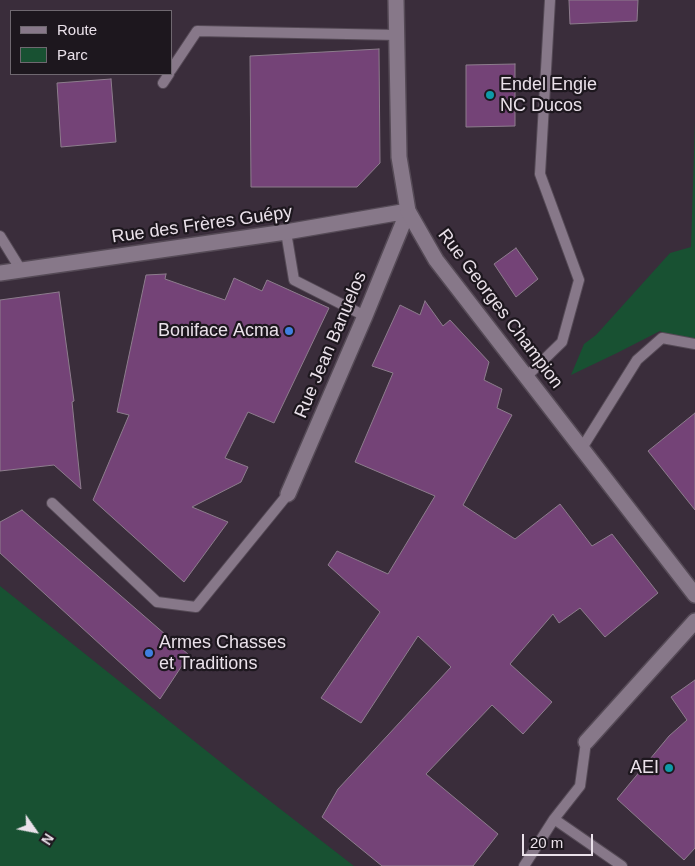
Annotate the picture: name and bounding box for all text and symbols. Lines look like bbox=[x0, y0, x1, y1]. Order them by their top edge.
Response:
legend bbox=[10, 10, 172, 75]
text: Route bbox=[57, 21, 97, 38]
text: Parc bbox=[57, 46, 88, 63]
place label: Endel Engie NC Ducos bbox=[500, 74, 597, 116]
marker: Endel Engie NC Ducos bbox=[484, 89, 496, 101]
street label: Rue des Frères Guépy bbox=[110, 202, 294, 248]
street label: Rue Georges Champion bbox=[433, 225, 567, 393]
street label: Rue Jean Banuelos bbox=[290, 268, 372, 422]
place label: Boniface Acma bbox=[158, 320, 279, 342]
marker: Boniface Acma bbox=[283, 325, 295, 337]
place label: Armes Chasses et Traditions bbox=[159, 632, 286, 674]
marker: Armes Chasses et Traditions bbox=[143, 647, 155, 659]
place label: AEI bbox=[630, 757, 659, 779]
marker: AEI bbox=[663, 762, 675, 774]
north arrow bbox=[10, 806, 60, 856]
scale bar bbox=[525, 824, 596, 856]
text: N bbox=[38, 831, 57, 848]
text: 20 m bbox=[530, 834, 563, 851]

